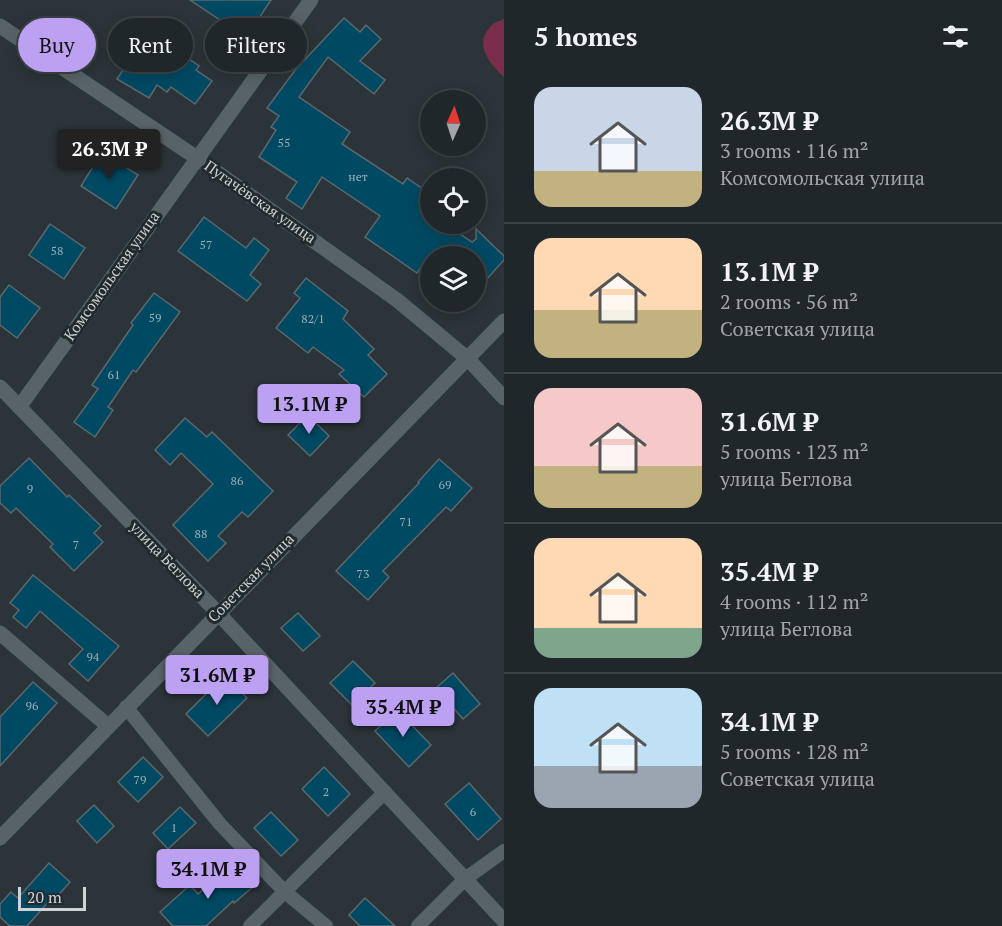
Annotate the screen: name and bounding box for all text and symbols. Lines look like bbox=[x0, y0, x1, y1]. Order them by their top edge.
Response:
chip: Buy bbox=[18, 18, 96, 72]
chip: Rent bbox=[108, 18, 193, 72]
chip: Filters bbox=[205, 18, 307, 72]
text: 5 homes bbox=[534, 19, 638, 53]
icon: filters bbox=[939, 20, 972, 53]
north arrow bbox=[420, 90, 486, 156]
map controls bbox=[420, 90, 486, 312]
text: 26.3M ₽ bbox=[720, 103, 818, 137]
icon: home bbox=[582, 111, 654, 183]
pin: 26.3M ₽ bbox=[54, 129, 164, 180]
text: 26.3M ₽ bbox=[71, 135, 147, 162]
house number: 55 bbox=[278, 135, 290, 150]
text: 3 rooms · 116 m² bbox=[720, 137, 868, 164]
street label: Пугачёвская улица bbox=[201, 155, 321, 247]
text: Комсомольская улица bbox=[720, 164, 925, 191]
button: locate bbox=[420, 168, 486, 234]
house number: нет bbox=[348, 169, 368, 184]
street label: Комсомольская улица bbox=[59, 206, 164, 344]
house number: 57 bbox=[200, 237, 212, 252]
house number: 58 bbox=[51, 243, 63, 258]
button: layers bbox=[420, 246, 486, 312]
text: 13.1M ₽ bbox=[720, 254, 818, 288]
icon: home bbox=[582, 262, 654, 334]
text: 2 rooms · 56 m² bbox=[720, 288, 858, 315]
house number: 59 bbox=[149, 310, 161, 325]
house number: 82/1 bbox=[301, 311, 325, 326]
text: Советская улица bbox=[720, 315, 875, 342]
house number: 61 bbox=[108, 367, 120, 382]
pin: 13.1M ₽ bbox=[254, 384, 364, 435]
text: 13.1M ₽ bbox=[271, 390, 347, 417]
text: 31.6M ₽ bbox=[720, 404, 818, 438]
icon: home bbox=[582, 412, 654, 484]
text: 5 rooms · 123 m² bbox=[720, 438, 868, 465]
text: улица Беглова bbox=[720, 465, 853, 492]
house number: 86 bbox=[231, 473, 244, 488]
house number: 69 bbox=[439, 477, 451, 492]
house number: 9 bbox=[27, 481, 33, 496]
house number: 71 bbox=[400, 514, 412, 529]
street label: улица Беглова bbox=[125, 516, 210, 602]
house number: 88 bbox=[195, 526, 207, 541]
street label: Советская улица bbox=[203, 528, 298, 626]
house number: 7 bbox=[73, 537, 79, 552]
text: 35.4M ₽ bbox=[720, 554, 818, 588]
icon: home bbox=[582, 562, 654, 634]
house number: 73 bbox=[357, 566, 369, 581]
text: 4 rooms · 112 m² bbox=[720, 588, 868, 615]
text: улица Беглова bbox=[720, 615, 853, 642]
house number: 94 bbox=[87, 649, 100, 664]
pin: 31.6M ₽ bbox=[162, 655, 272, 706]
text: 31.6M ₽ bbox=[179, 661, 255, 688]
pin: 35.4M ₽ bbox=[348, 687, 458, 738]
text: 35.4M ₽ bbox=[365, 693, 441, 720]
house number: 96 bbox=[26, 698, 39, 713]
text: 34.1M ₽ bbox=[720, 704, 818, 738]
icon: home bbox=[582, 712, 654, 784]
text: 5 rooms · 128 m² bbox=[720, 738, 868, 765]
text: Советская улица bbox=[720, 765, 875, 792]
house number: 79 bbox=[134, 772, 146, 787]
house number: 2 bbox=[323, 784, 329, 799]
house number: 6 bbox=[470, 804, 477, 819]
house number: 1 bbox=[171, 820, 177, 835]
pin: 34.1M ₽ bbox=[153, 849, 263, 900]
text: 34.1M ₽ bbox=[170, 855, 246, 882]
scale bar bbox=[18, 884, 86, 912]
text: 20 m bbox=[27, 886, 62, 908]

